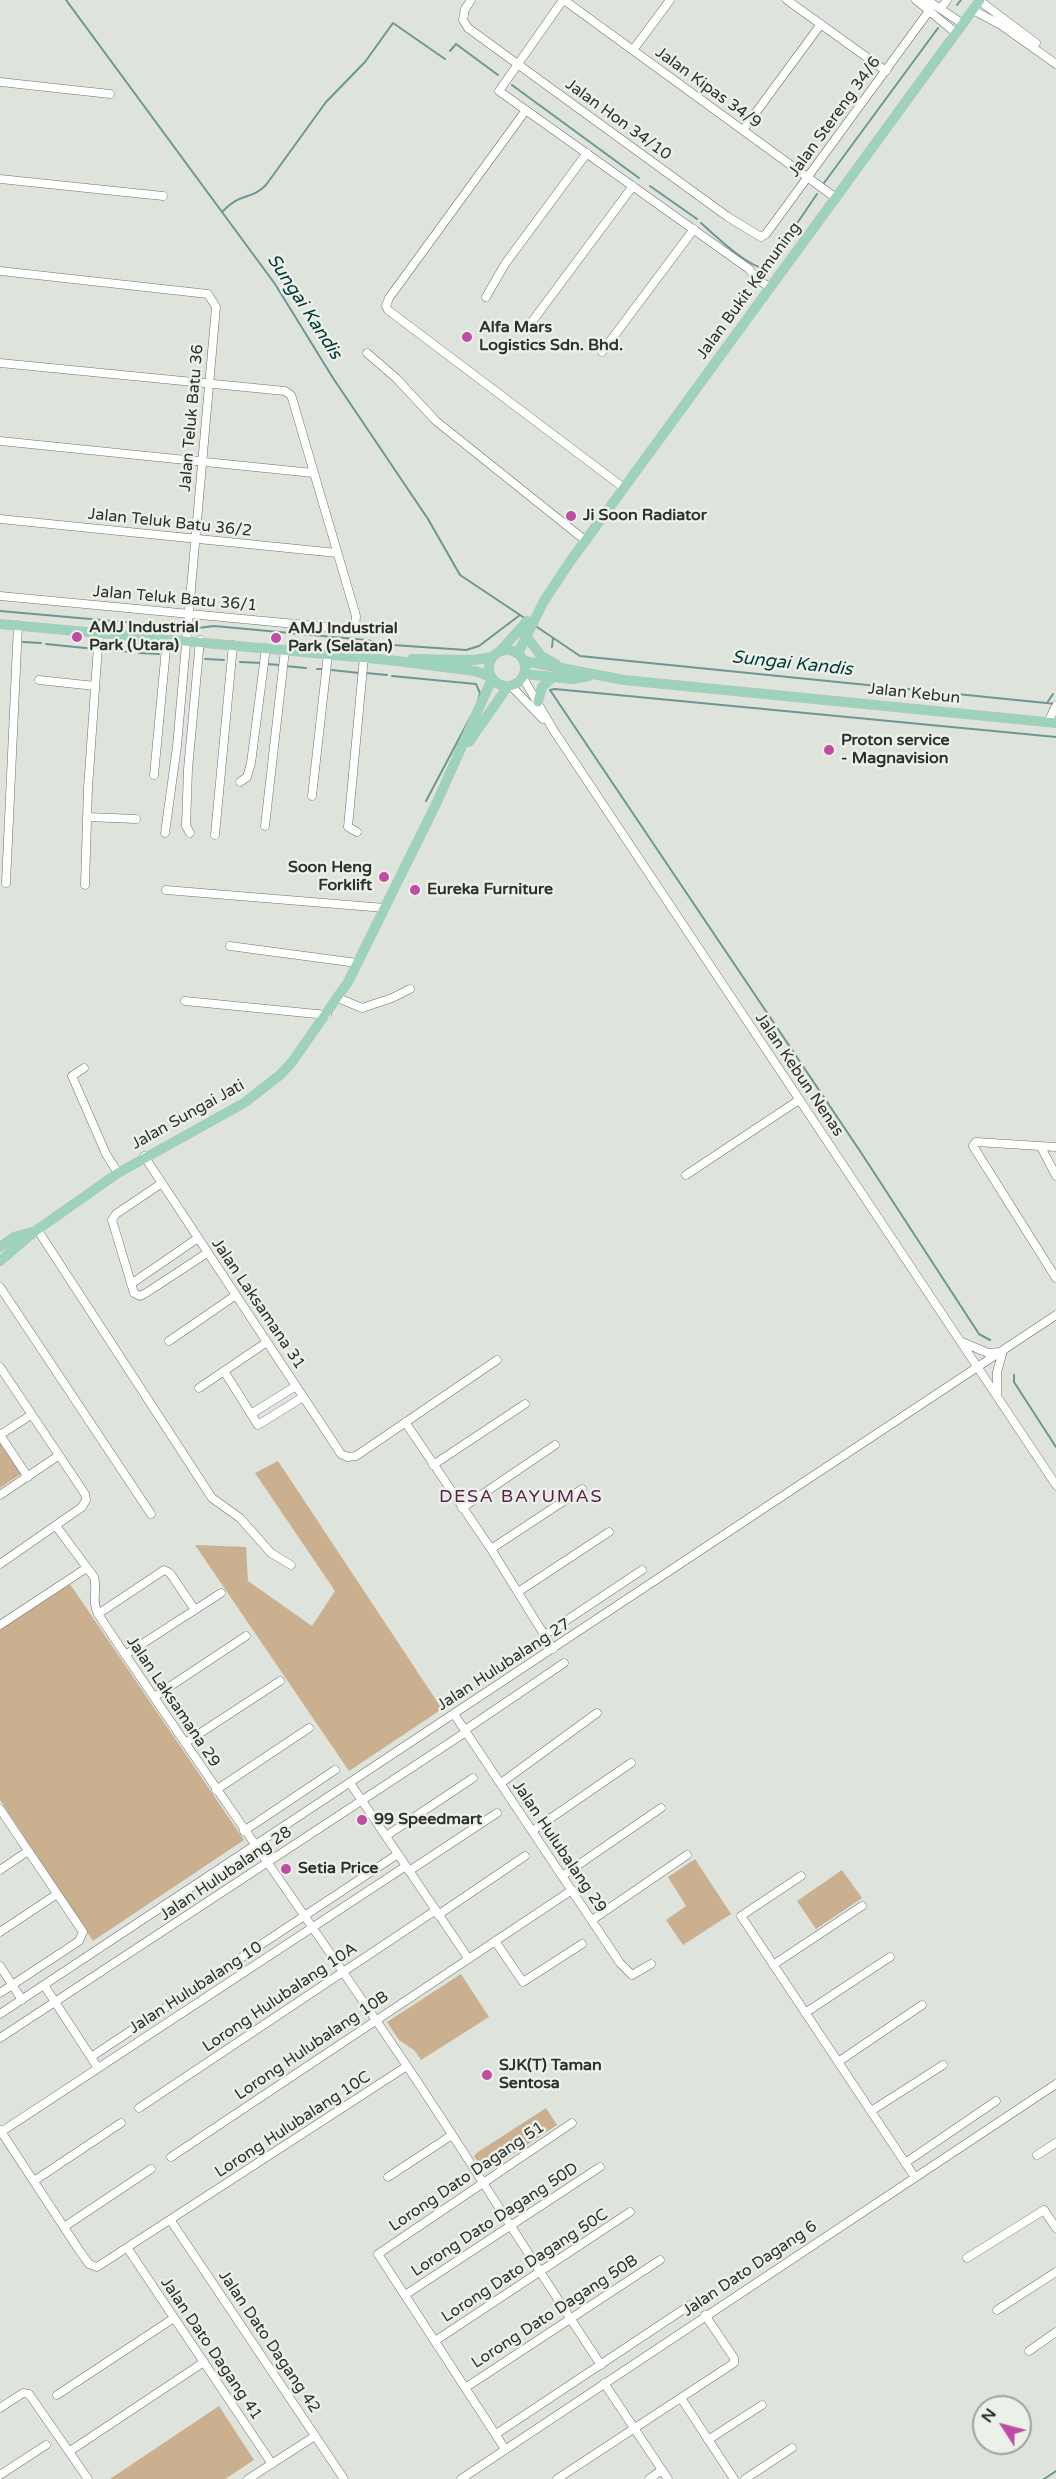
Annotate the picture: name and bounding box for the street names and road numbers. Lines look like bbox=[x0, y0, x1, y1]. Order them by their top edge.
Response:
street label: Jalan Kipas 34/9 bbox=[651, 43, 765, 133]
street label: Jalan Stereng 34/6 bbox=[785, 53, 885, 181]
street label: Jalan Hon 34/10 bbox=[561, 75, 675, 165]
street label: Jalan Bukit Kemuning bbox=[693, 219, 805, 363]
street label: Jalan Teluk Batu 36 bbox=[176, 344, 208, 492]
street label: Jalan Teluk Batu 36/2 bbox=[87, 505, 253, 541]
street label: Jalan Teluk Batu 36/1 bbox=[92, 582, 258, 616]
street label: Jalan Kebun bbox=[867, 680, 961, 708]
street label: Jalan Kebun Nenas bbox=[751, 1010, 847, 1140]
street label: Jalan Sungai Jati bbox=[128, 1076, 248, 1154]
street label: Jalan Laksamana 31 bbox=[207, 1235, 309, 1373]
street label: Jalan Hulubalang 27 bbox=[434, 1615, 574, 1715]
street label: Jalan Laksamana 29 bbox=[122, 1633, 224, 1771]
street label: Jalan Hulubalang 29 bbox=[508, 1777, 610, 1917]
street label: Jalan Hulubalang 28 bbox=[156, 1823, 296, 1925]
street label: Jalan Hulubalang 10 bbox=[126, 1938, 266, 2038]
street label: Lorong Hulubalang 10A bbox=[199, 1939, 361, 2057]
street label: Lorong Hulubalang 10B bbox=[232, 1987, 392, 2105]
street label: Lorong Hulubalang 10C bbox=[212, 2068, 374, 2182]
street label: Lorong Dato Dagang 51 bbox=[386, 2118, 548, 2236]
street label: Lorong Dato Dagang 50D bbox=[408, 2159, 582, 2281]
street label: Lorong Dato Dagang 50C bbox=[438, 2205, 612, 2327]
street label: Jalan Dato Dagang 6 bbox=[679, 2217, 821, 2321]
street label: Lorong Dato Dagang 50B bbox=[468, 2251, 642, 2373]
street label: Jalan Dato Dagang 42 bbox=[214, 2267, 324, 2417]
street label: Jalan Dato Dagang 41 bbox=[156, 2274, 266, 2424]

